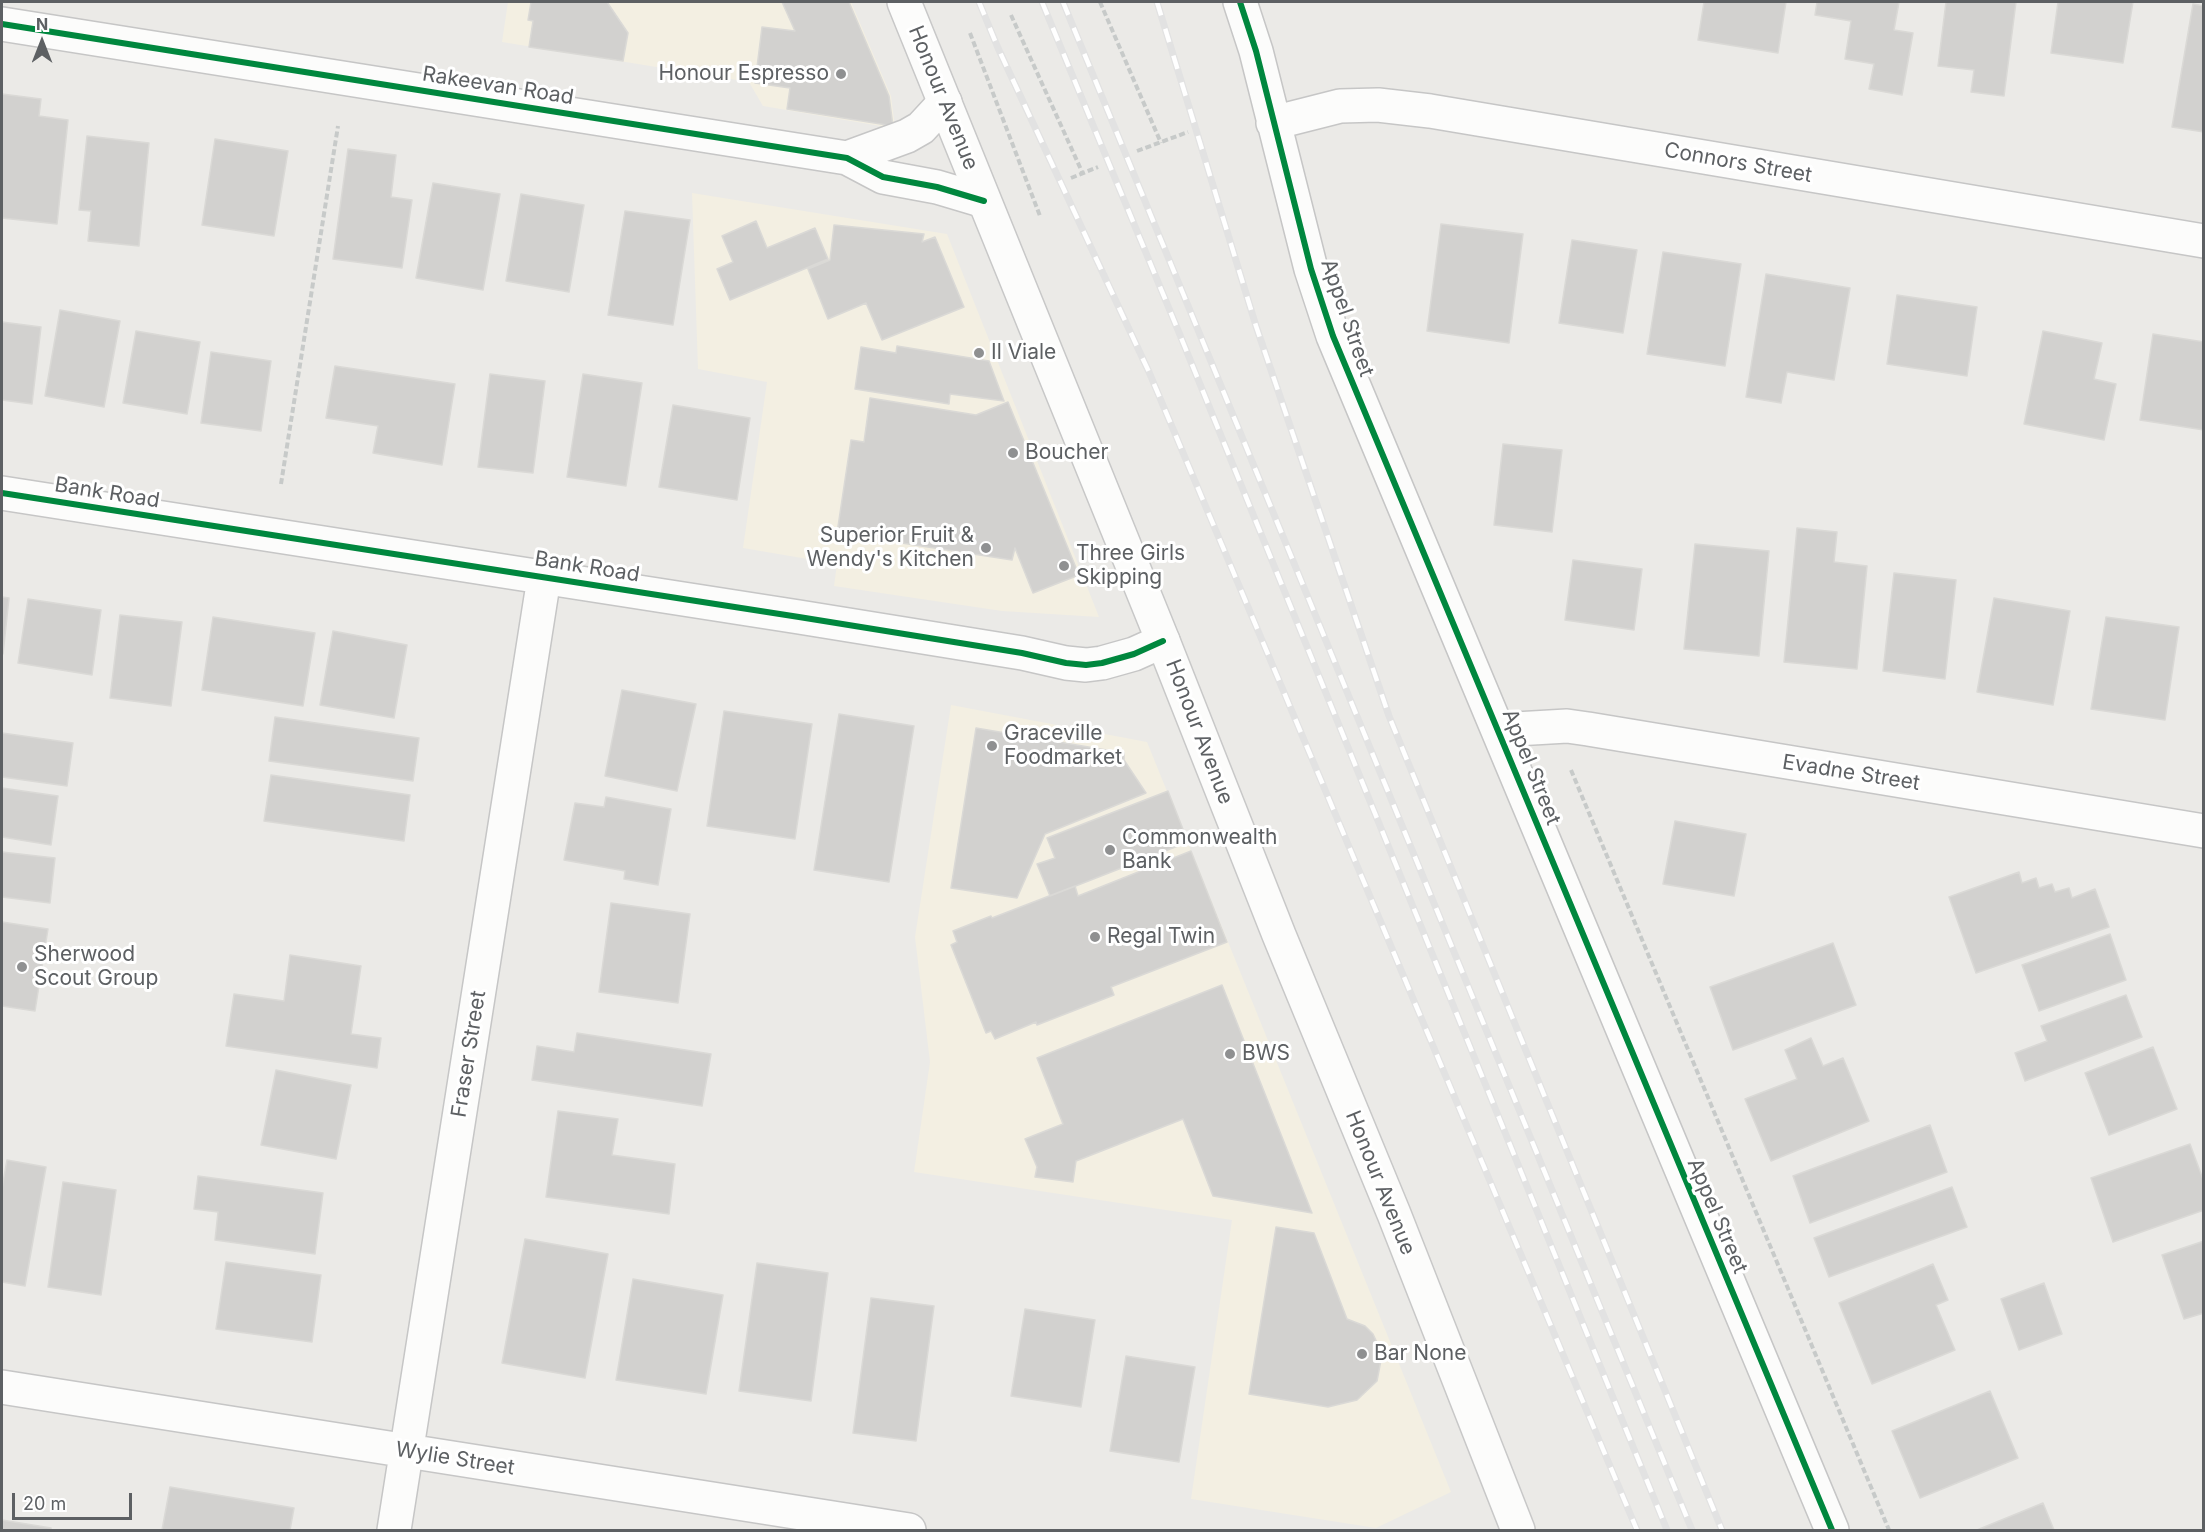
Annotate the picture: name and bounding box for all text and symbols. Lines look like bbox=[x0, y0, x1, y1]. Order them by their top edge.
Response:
north arrow bbox=[12, 12, 72, 72]
text: N bbox=[36, 14, 48, 34]
street label: Honour Avenue bbox=[903, 22, 983, 174]
place label: Honour Espresso bbox=[658, 61, 829, 87]
street label: Rakeevan Road bbox=[421, 62, 575, 110]
marker: Honour Espresso bbox=[834, 67, 848, 81]
street label: Connors Street bbox=[1662, 138, 1814, 188]
street label: Appel Street bbox=[1315, 256, 1379, 380]
place label: Il Viale bbox=[991, 340, 1056, 366]
marker: Il Viale bbox=[972, 346, 986, 360]
place label: Boucher bbox=[1025, 440, 1108, 466]
marker: Boucher bbox=[1006, 446, 1020, 460]
street label: Bank Road bbox=[53, 472, 161, 514]
place label: Superior Fruit & Wendy's Kitchen bbox=[806, 523, 974, 573]
marker: Superior Fruit & Wendy's Kitchen bbox=[979, 541, 993, 555]
place label: Three Girls Skipping bbox=[1076, 541, 1185, 591]
street label: Bank Road bbox=[533, 546, 641, 588]
marker: Three Girls Skipping bbox=[1057, 559, 1071, 573]
street label: Honour Avenue bbox=[1160, 656, 1238, 808]
street label: Appel Street bbox=[1496, 705, 1566, 829]
place label: Graceville Foodmarket bbox=[1004, 721, 1122, 771]
marker: Graceville Foodmarket bbox=[985, 739, 999, 753]
street label: Evadne Street bbox=[1780, 750, 1922, 796]
place label: Commonwealth Bank bbox=[1122, 825, 1277, 875]
marker: Commonwealth Bank bbox=[1103, 843, 1117, 857]
place label: Regal Twin bbox=[1107, 924, 1215, 950]
marker: Regal Twin bbox=[1088, 930, 1102, 944]
place label: Sherwood Scout Group bbox=[34, 942, 158, 992]
marker: Sherwood Scout Group bbox=[15, 960, 29, 974]
street label: Fraser Street bbox=[447, 989, 491, 1119]
place label: BWS bbox=[1242, 1041, 1290, 1067]
marker: BWS bbox=[1223, 1047, 1237, 1061]
street label: Honour Avenue bbox=[1340, 1107, 1420, 1259]
street label: Appel Street bbox=[1681, 1155, 1753, 1277]
place label: Bar None bbox=[1374, 1341, 1466, 1367]
marker: Bar None bbox=[1355, 1347, 1369, 1361]
street label: Wylie Street bbox=[394, 1437, 516, 1481]
scale bar bbox=[15, 1481, 135, 1519]
text: 20 m bbox=[23, 1493, 66, 1514]

